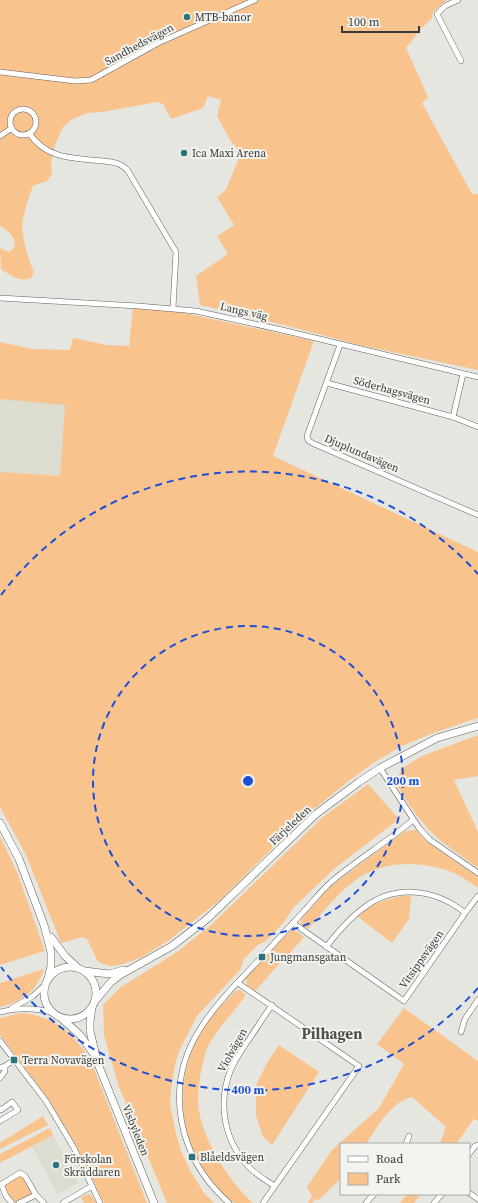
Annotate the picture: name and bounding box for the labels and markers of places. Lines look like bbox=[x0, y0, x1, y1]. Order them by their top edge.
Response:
place label: MTB-banor bbox=[195, 10, 252, 25]
marker: MTB-banor bbox=[182, 12, 192, 22]
place label: Ica Maxi Arena bbox=[192, 146, 266, 161]
marker: Ica Maxi Arena bbox=[179, 148, 189, 158]
centre of rings bbox=[241, 774, 255, 788]
place label: Jungmansgatan bbox=[269, 950, 347, 965]
marker: Jungmansgatan bbox=[257, 952, 267, 962]
place label: Terra Novavägen bbox=[22, 1053, 105, 1068]
marker: Terra Novavägen bbox=[9, 1055, 19, 1065]
place label: Blåeldsvägen bbox=[200, 1150, 264, 1165]
place label: Förskolan Skräddaren bbox=[64, 1152, 121, 1180]
marker: Blåeldsvägen bbox=[187, 1152, 197, 1162]
marker: Förskolan Skräddaren bbox=[51, 1160, 61, 1170]

